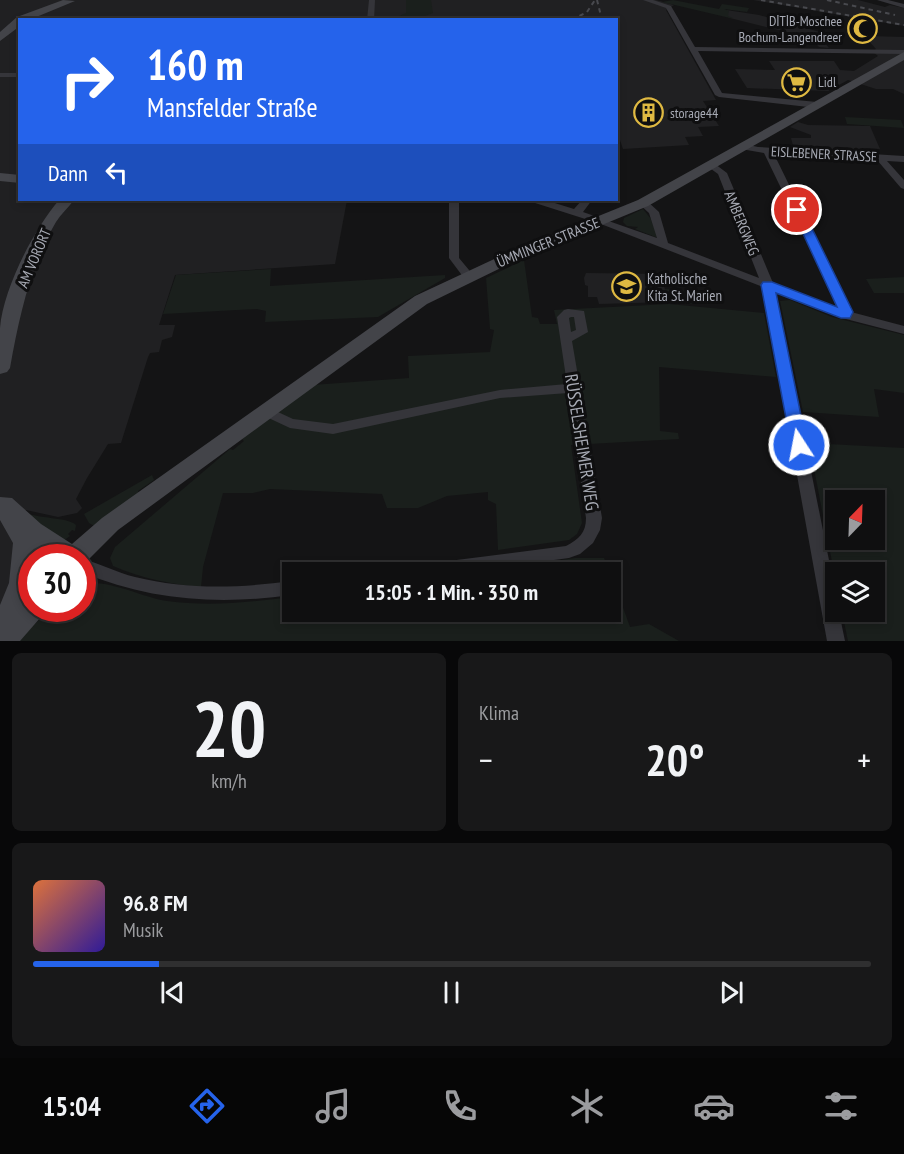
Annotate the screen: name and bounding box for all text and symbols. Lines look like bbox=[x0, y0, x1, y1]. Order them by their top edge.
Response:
place label: DİTİB-Moschee Bochum-Langendreer bbox=[738, 12, 842, 46]
mosque icon: DİTİB-Moschee Bochum-Langendreer bbox=[847, 13, 879, 45]
text: 160 m bbox=[147, 37, 244, 92]
icon: right bbox=[48, 42, 126, 120]
supermarket icon: Lidl bbox=[781, 66, 813, 98]
place label: Lidl bbox=[818, 73, 837, 91]
text: Mansfelder Straße bbox=[147, 90, 318, 124]
building icon: storage44 bbox=[633, 97, 665, 129]
place label: storage44 bbox=[670, 104, 719, 122]
street label: EISLEBENER STRASSE bbox=[771, 142, 877, 166]
icon: left bbox=[100, 156, 133, 189]
text: Dann bbox=[48, 159, 88, 187]
pin bbox=[771, 184, 822, 235]
street label: AMBERGWEG bbox=[720, 188, 764, 258]
icon: arrive bbox=[780, 193, 813, 226]
street label: ÜMMINGER STRASSE bbox=[494, 213, 602, 271]
street label: AM VORORT bbox=[13, 225, 55, 290]
place label: Katholische Kita St. Marien bbox=[647, 269, 722, 305]
school or university icon: Katholische Kita St. Marien bbox=[610, 271, 642, 303]
street label: RÜSSELSHEIMER WEG bbox=[560, 372, 604, 512]
position arrow bbox=[767, 413, 831, 477]
north arrow bbox=[825, 490, 885, 550]
map controls bbox=[825, 490, 885, 622]
speed limit sign: 30 bbox=[18, 544, 96, 622]
button: layers bbox=[825, 562, 885, 622]
text: 15:05 · 1 Min. · 350 m bbox=[365, 578, 538, 606]
text: 20 bbox=[192, 678, 266, 779]
text: Klima bbox=[479, 700, 519, 726]
text: 20° bbox=[645, 730, 705, 788]
text: − bbox=[479, 738, 493, 781]
text: + bbox=[857, 738, 871, 781]
text: km/h bbox=[211, 768, 247, 794]
text: 96.8 FM bbox=[123, 889, 188, 917]
text: Musik bbox=[123, 917, 163, 943]
icon: previous bbox=[156, 976, 189, 1009]
icon: pause bbox=[435, 976, 468, 1009]
icon: next bbox=[715, 976, 748, 1009]
icon: directions bbox=[186, 1085, 228, 1127]
icon: music bbox=[312, 1085, 354, 1127]
icon: phone bbox=[439, 1085, 481, 1127]
icon: climate bbox=[566, 1085, 608, 1127]
icon: car bbox=[693, 1085, 735, 1127]
icon: filters bbox=[820, 1085, 862, 1127]
text: 15:04 bbox=[42, 1089, 101, 1123]

